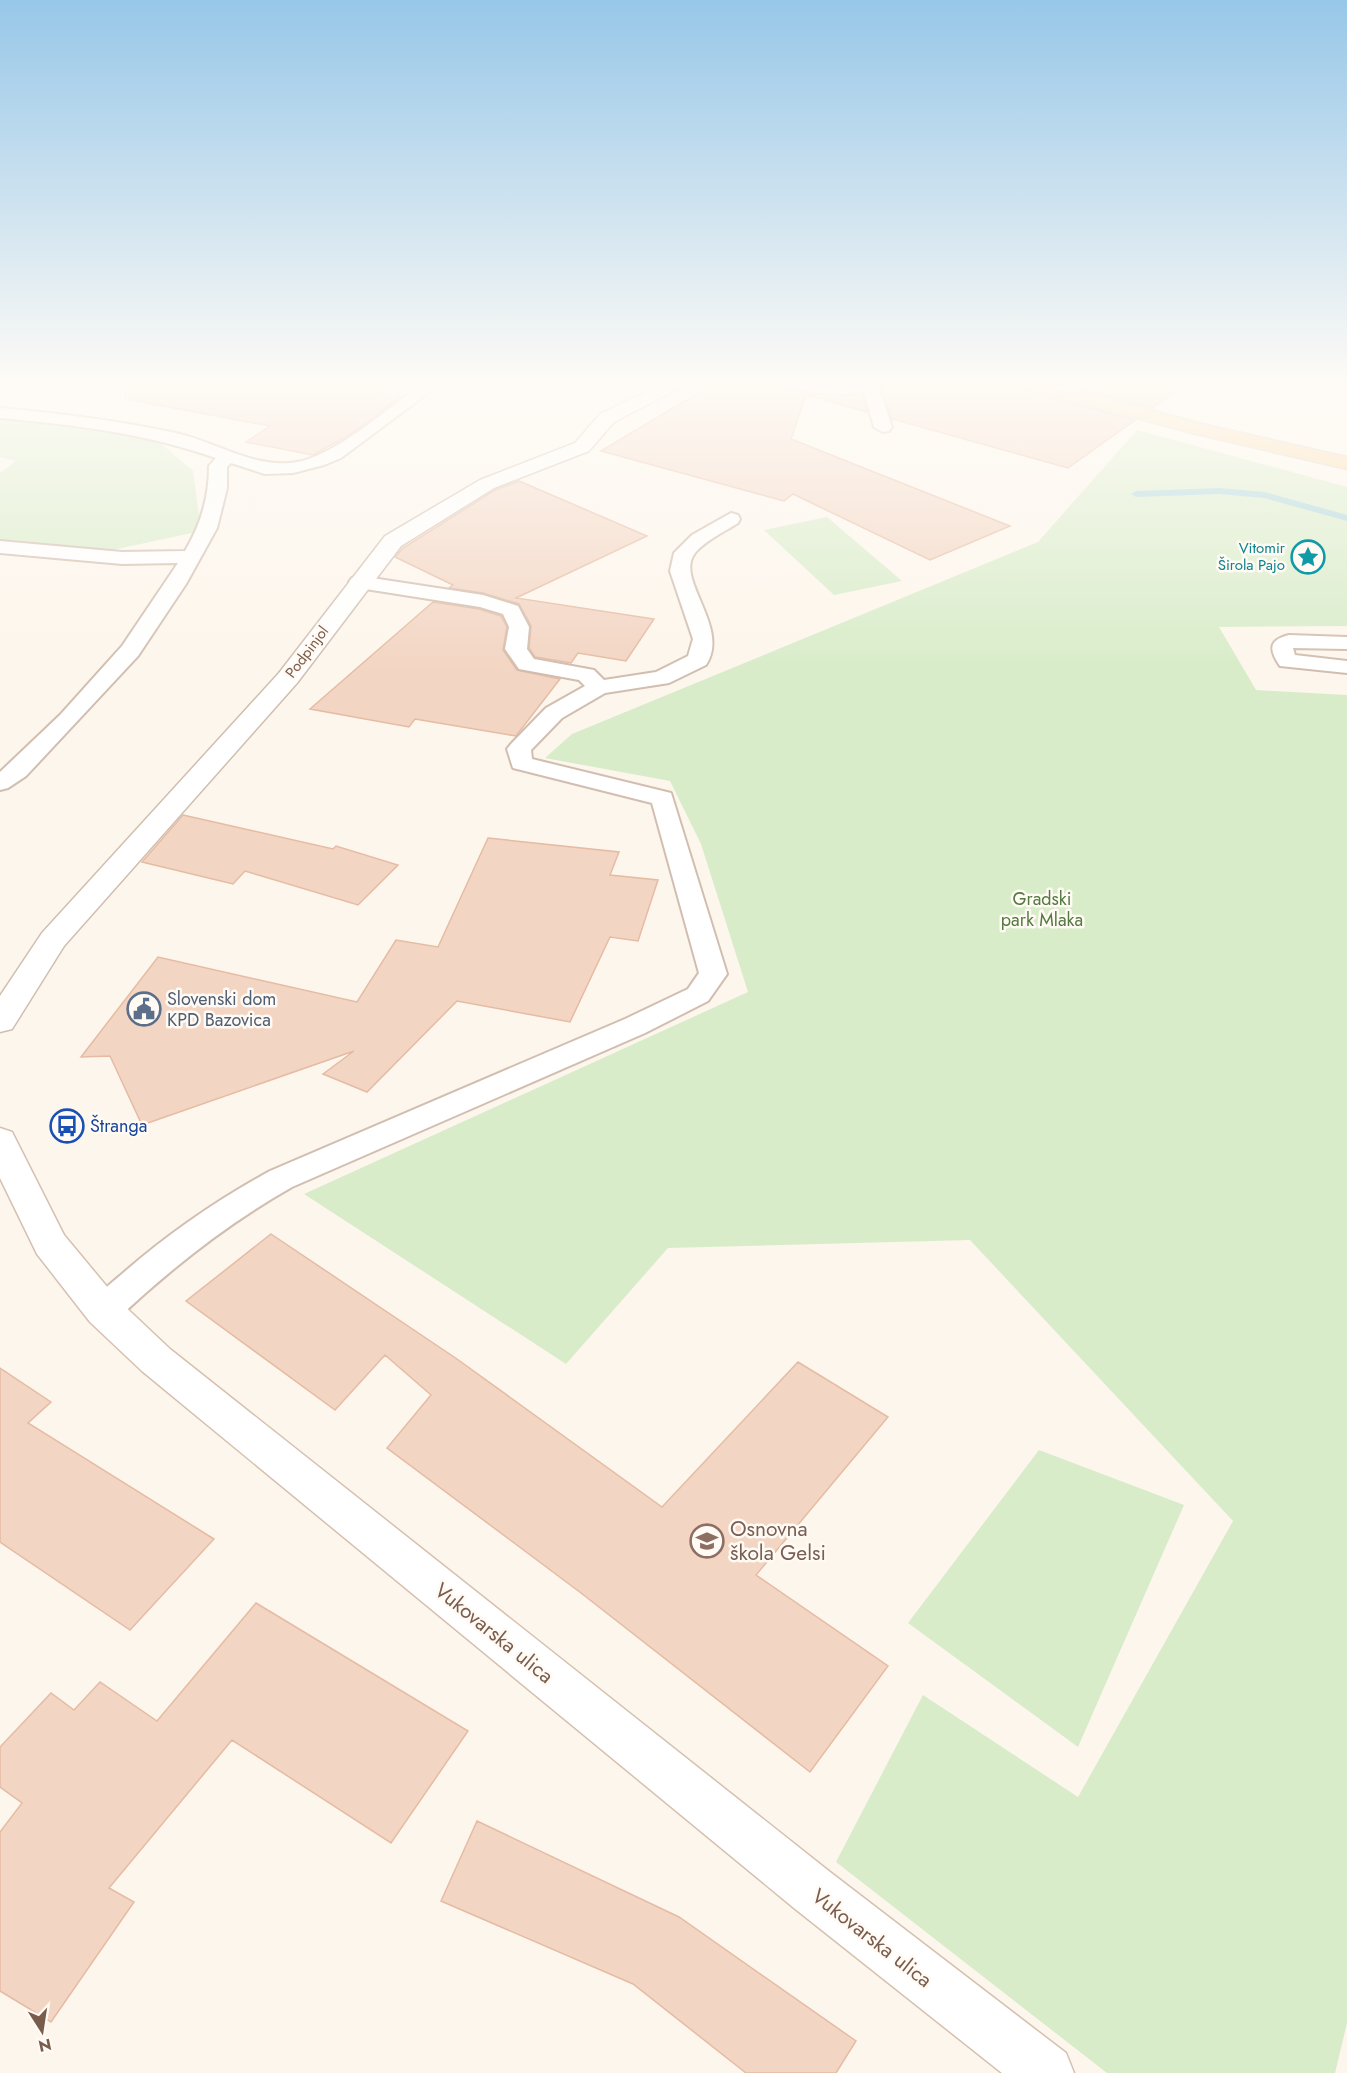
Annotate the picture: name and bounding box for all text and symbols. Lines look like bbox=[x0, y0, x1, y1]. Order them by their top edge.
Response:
place label: Vitomir Širola Pajo bbox=[1218, 537, 1286, 576]
place icon: Vitomir Širola Pajo bbox=[1290, 539, 1326, 575]
street label: Podpinjol bbox=[280, 621, 334, 683]
park label: Gradski park Mlaka bbox=[1001, 886, 1083, 933]
place label: Slovenski dom KPD Bazovica bbox=[167, 986, 276, 1033]
public building icon: Slovenski dom KPD Bazovica bbox=[126, 991, 162, 1027]
bus stop icon: Štranga bbox=[49, 1108, 85, 1144]
place label: Štranga bbox=[90, 1113, 147, 1139]
place label: Osnovna škola Gelsi bbox=[730, 1514, 826, 1568]
school or university icon: Osnovna škola Gelsi bbox=[689, 1523, 725, 1559]
street label: Vukovarska ulica bbox=[428, 1576, 560, 1690]
street label: Vukovarska ulica bbox=[805, 1881, 939, 1995]
north arrow bbox=[12, 2001, 72, 2061]
text: N bbox=[36, 2033, 54, 2058]

